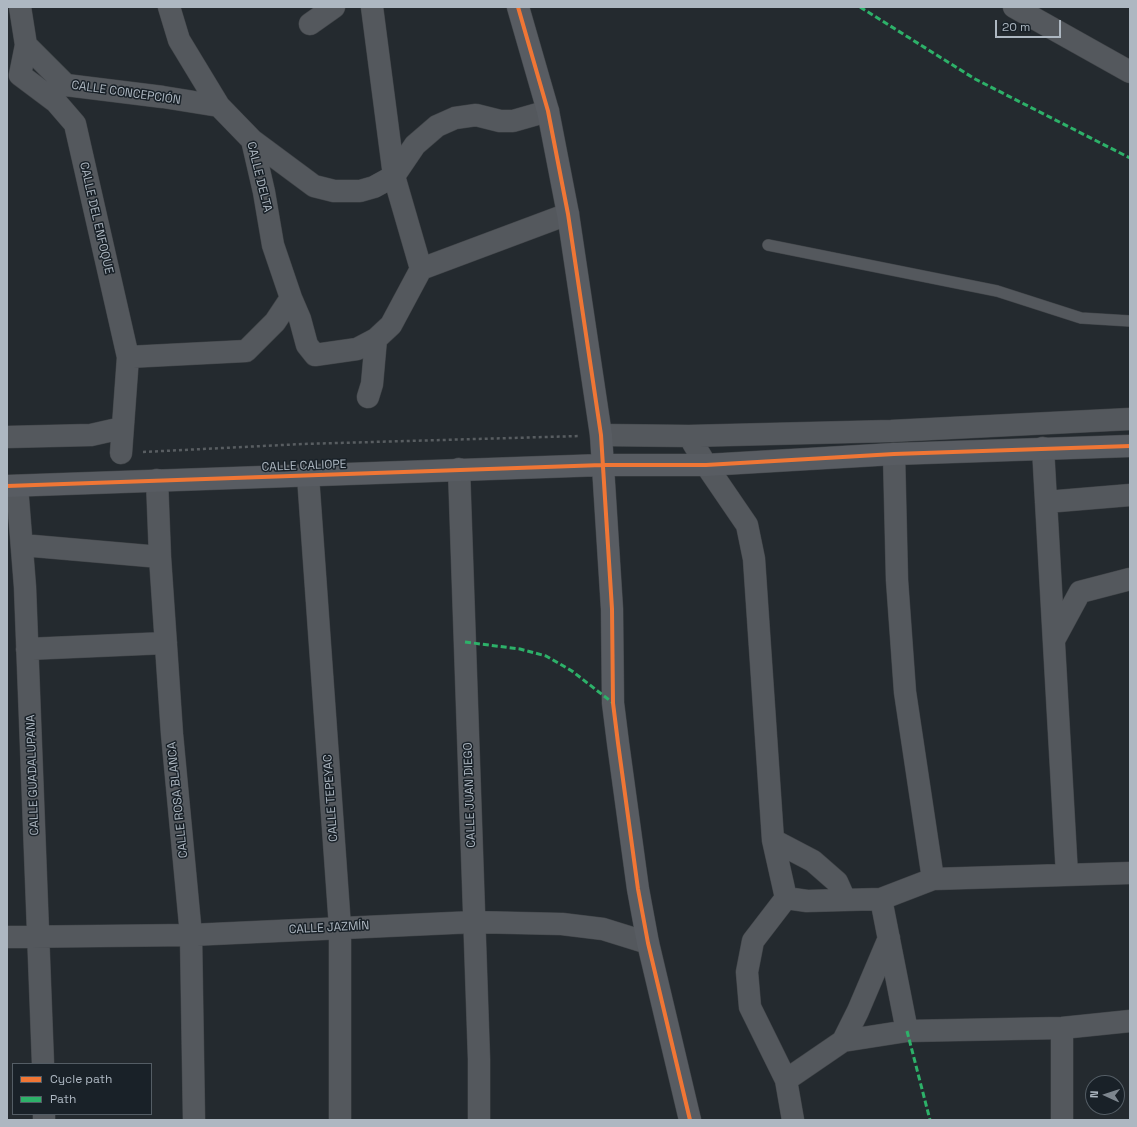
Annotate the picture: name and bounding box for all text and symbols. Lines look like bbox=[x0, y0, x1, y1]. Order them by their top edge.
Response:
scale bar bbox=[997, 12, 1063, 38]
text: 20 m bbox=[1002, 19, 1030, 35]
street label: CALLE CONCEPCIÓN bbox=[70, 78, 182, 108]
street label: CALLE DELTA bbox=[243, 140, 275, 214]
street label: CALLE DEL ENFOQUE bbox=[76, 161, 116, 275]
street label: CALLE CALIOPE bbox=[261, 457, 347, 475]
street label: CALLE GUADALUPANA bbox=[24, 714, 42, 836]
street label: CALLE ROSA BLANCA bbox=[165, 741, 191, 859]
street label: CALLE JUAN DIEGO bbox=[461, 742, 479, 848]
street label: CALLE TEPEYAC bbox=[321, 754, 341, 842]
street label: CALLE JAZMÍN bbox=[288, 919, 370, 937]
legend bbox=[12, 1063, 152, 1115]
text: Cycle path bbox=[50, 1071, 112, 1087]
north arrow bbox=[1085, 1075, 1125, 1115]
text: N bbox=[1087, 1090, 1101, 1098]
text: Path bbox=[50, 1091, 76, 1107]

